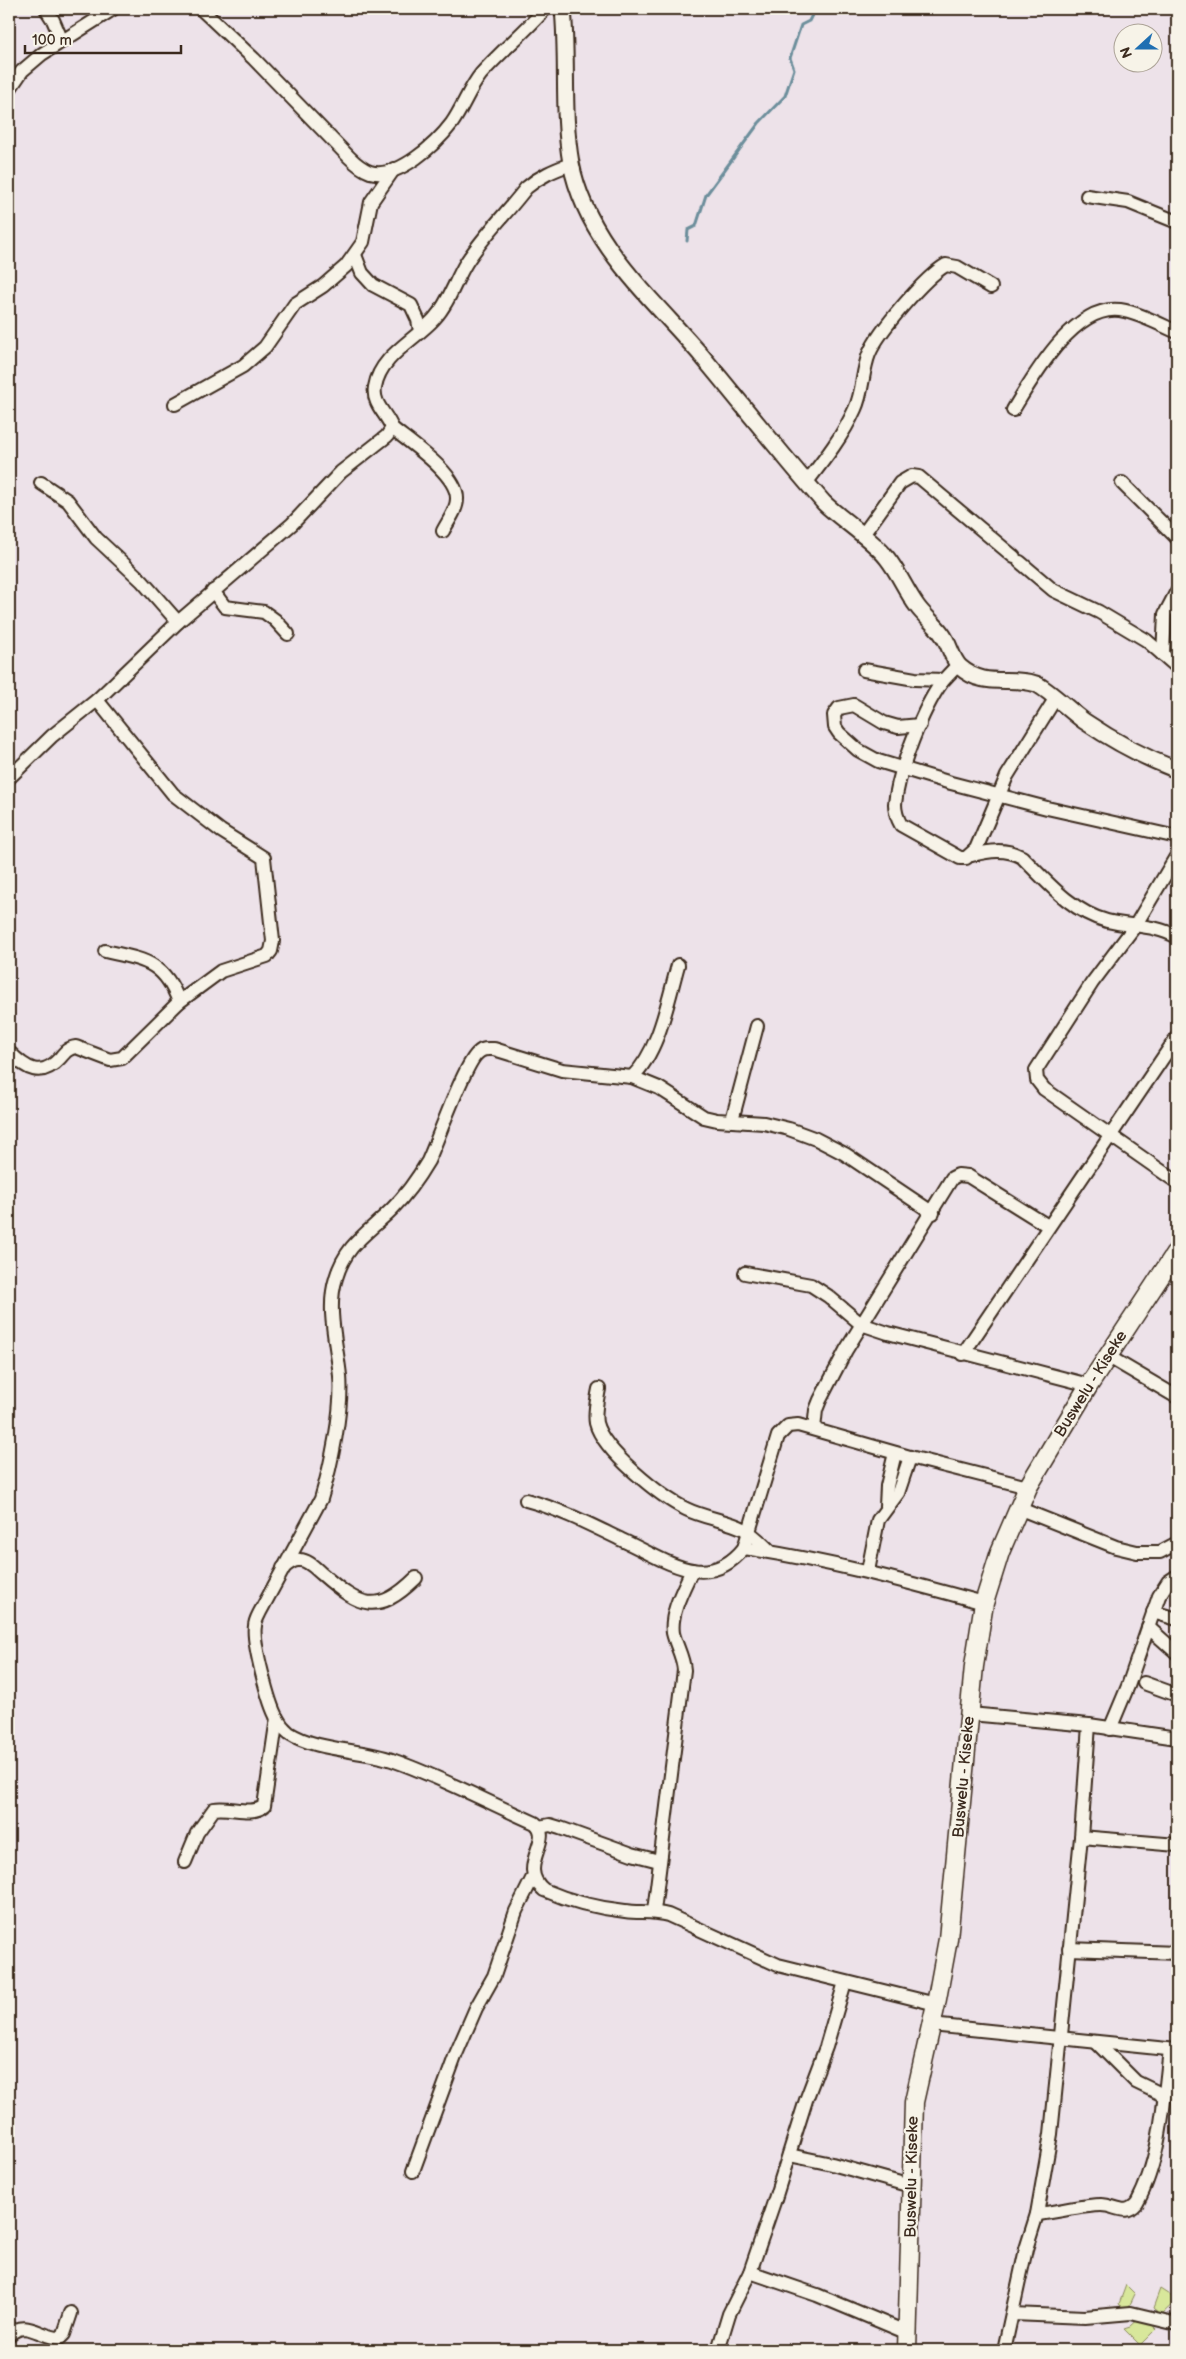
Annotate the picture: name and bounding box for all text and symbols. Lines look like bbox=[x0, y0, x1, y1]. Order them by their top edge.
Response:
scale bar bbox=[25, 22, 181, 54]
north arrow bbox=[1114, 22, 1164, 72]
text: 100 m bbox=[32, 31, 72, 50]
text: N bbox=[1117, 45, 1136, 60]
street label: Buswelu - Kiseke bbox=[1051, 1327, 1132, 1441]
street label: Buswelu - Kiseke bbox=[949, 1715, 979, 1839]
street label: Buswelu - Kiseke bbox=[901, 2115, 923, 2238]

